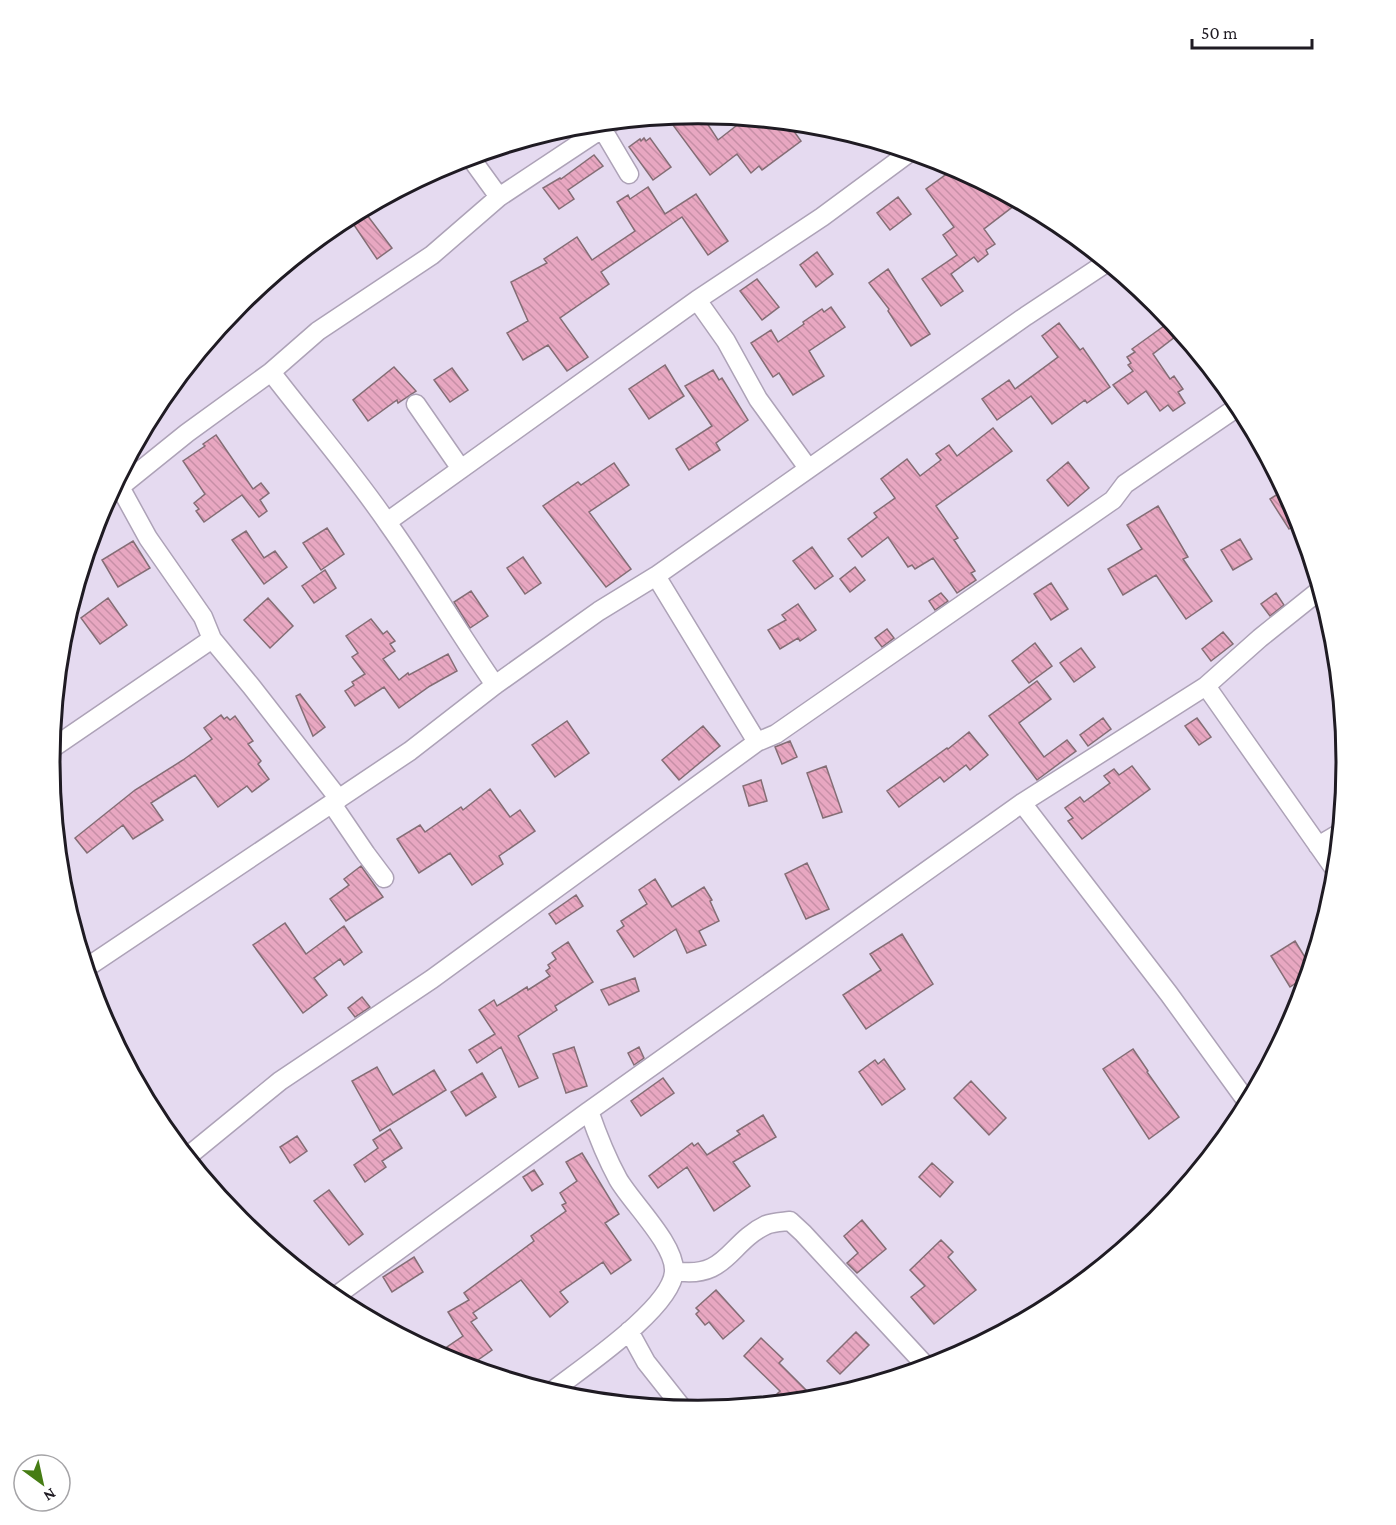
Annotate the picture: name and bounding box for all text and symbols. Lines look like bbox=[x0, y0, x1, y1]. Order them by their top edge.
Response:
scale bar bbox=[1192, 12, 1312, 50]
text: 50 m bbox=[1201, 23, 1238, 43]
north arrow bbox=[12, 1453, 72, 1513]
text: N bbox=[41, 1485, 59, 1505]

